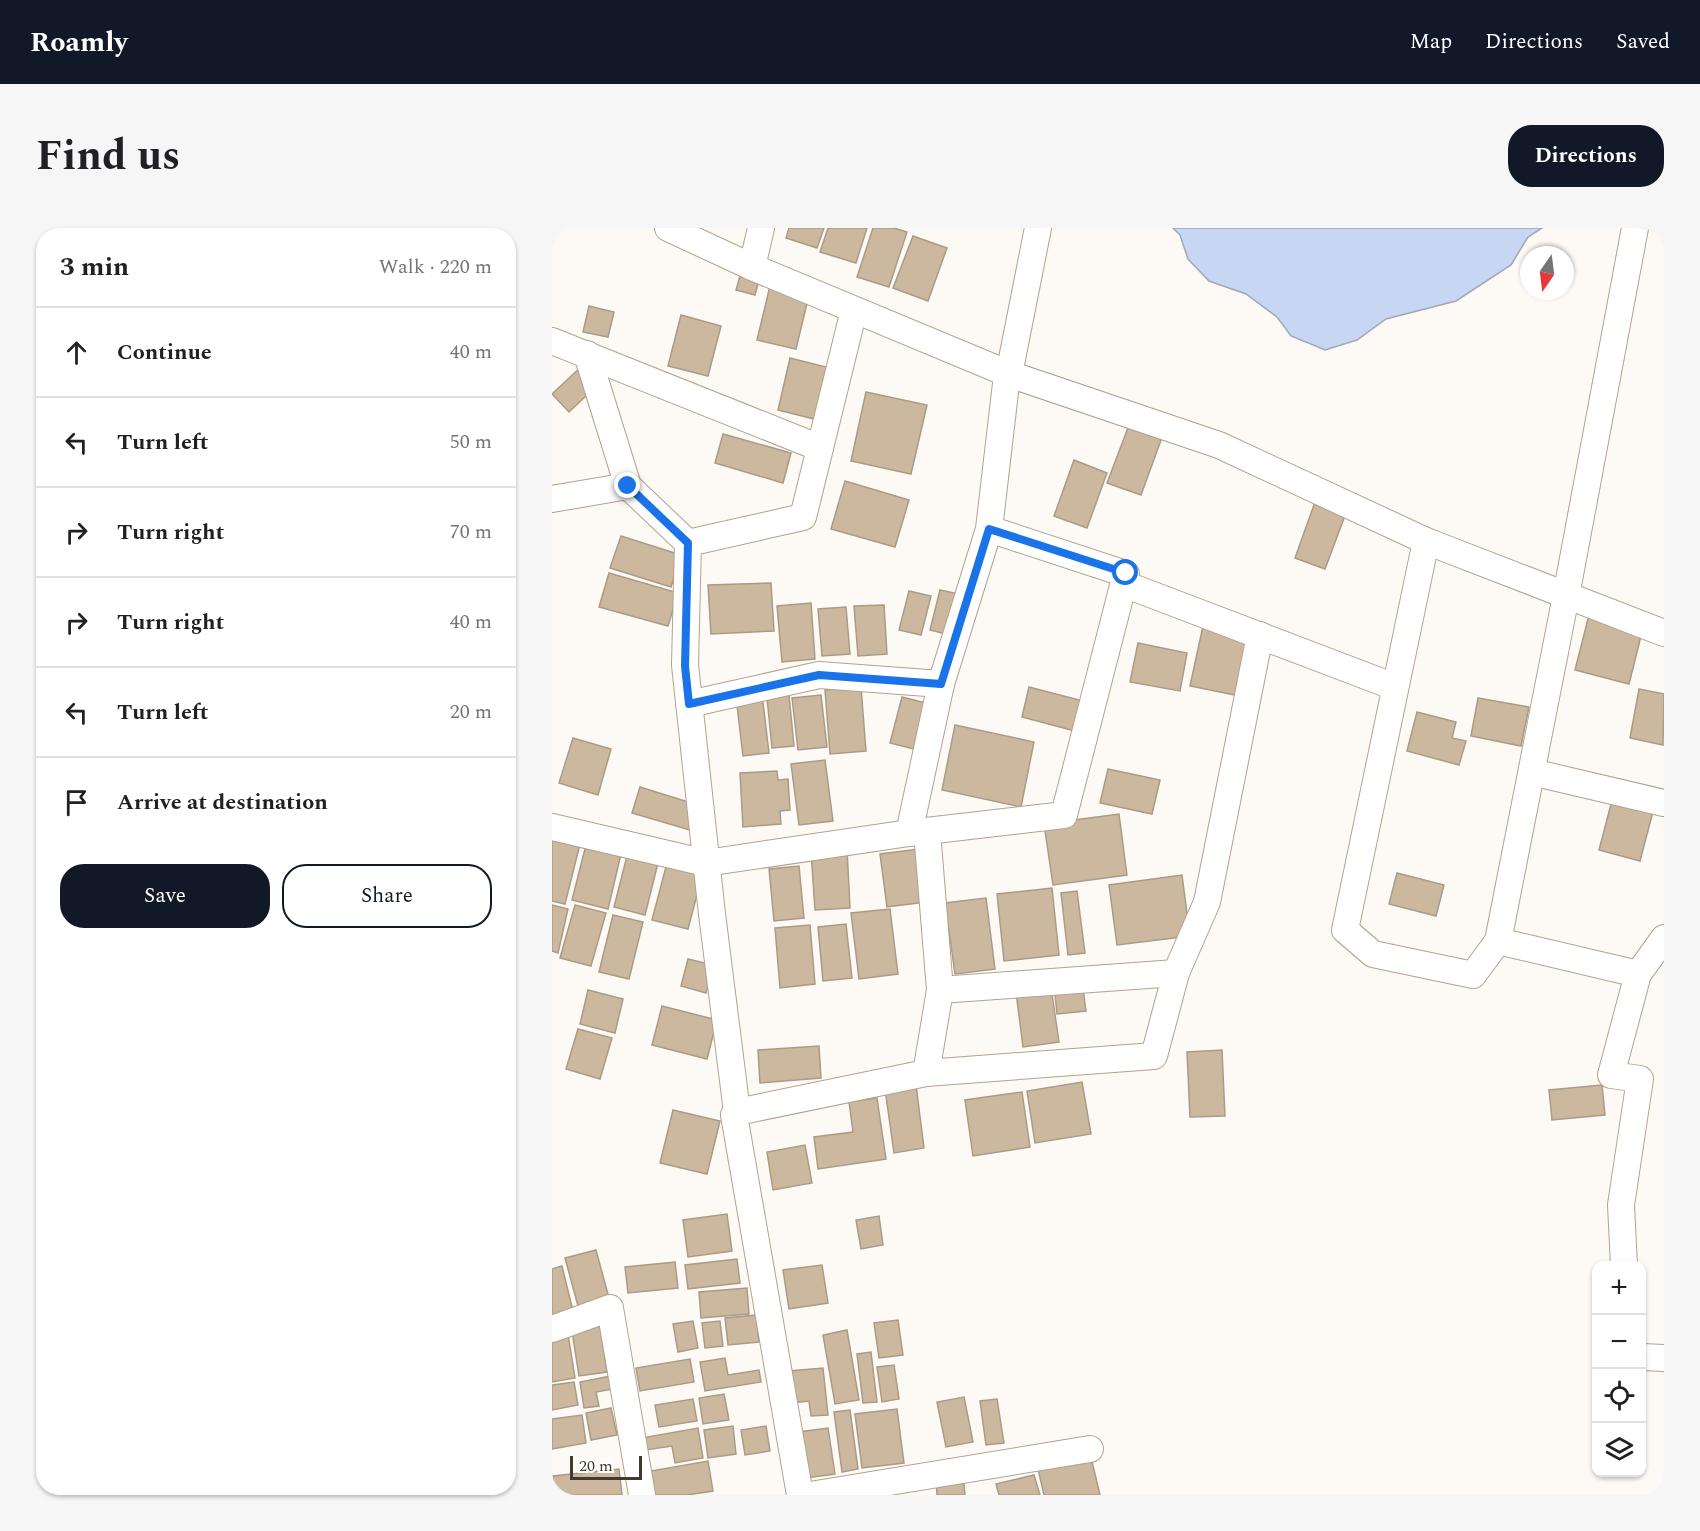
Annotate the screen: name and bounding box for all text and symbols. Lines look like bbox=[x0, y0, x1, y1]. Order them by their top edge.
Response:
text: Roamly bbox=[30, 21, 128, 64]
text: Map bbox=[1410, 26, 1452, 58]
text: Directions bbox=[1485, 26, 1583, 58]
text: Saved bbox=[1616, 26, 1670, 58]
text: Find us bbox=[36, 125, 180, 188]
button: Directions bbox=[1508, 125, 1664, 187]
north arrow bbox=[1520, 246, 1574, 300]
text: 3 min bbox=[60, 247, 129, 287]
text: Walk · 220 m bbox=[379, 252, 492, 282]
icon: ahead bbox=[60, 336, 93, 369]
text: Continue bbox=[117, 336, 212, 369]
text: 40 m bbox=[450, 337, 492, 367]
icon: left bbox=[60, 426, 93, 459]
text: Turn left bbox=[117, 426, 209, 459]
text: 50 m bbox=[450, 427, 492, 457]
route end bbox=[614, 472, 640, 498]
icon: right bbox=[60, 516, 93, 549]
text: Turn right bbox=[117, 516, 224, 549]
text: 70 m bbox=[450, 517, 492, 547]
route start bbox=[1112, 559, 1138, 585]
icon: right bbox=[60, 606, 93, 639]
text: Turn right bbox=[117, 606, 224, 639]
text: 40 m bbox=[450, 607, 492, 637]
icon: left bbox=[60, 696, 93, 729]
text: Turn left bbox=[117, 696, 209, 729]
text: 20 m bbox=[450, 697, 492, 727]
icon: arrive bbox=[60, 786, 93, 819]
text: Arrive at destination bbox=[117, 786, 328, 819]
button: Save bbox=[60, 864, 270, 928]
button: Share bbox=[282, 864, 492, 928]
map controls bbox=[1592, 1261, 1646, 1477]
button: + bbox=[1592, 1261, 1646, 1315]
button: − bbox=[1592, 1315, 1646, 1369]
button: locate bbox=[1592, 1369, 1646, 1423]
button: layers bbox=[1592, 1423, 1646, 1477]
scale bar bbox=[570, 1453, 642, 1480]
text: 20 m bbox=[579, 1454, 613, 1478]

